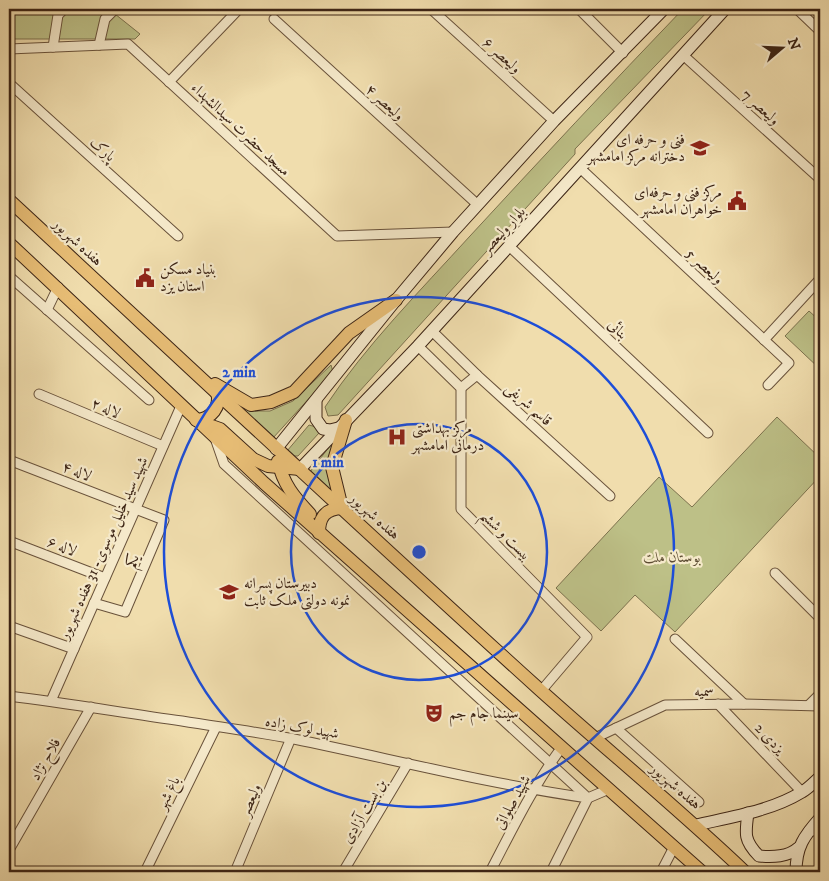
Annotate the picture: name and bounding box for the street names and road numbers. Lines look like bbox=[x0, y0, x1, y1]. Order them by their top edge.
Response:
street label: ولیعصر ۶ bbox=[478, 33, 525, 78]
street label: مسجد حضرت سیدالشهداء bbox=[187, 78, 294, 180]
street label: ولیعصر ۴ bbox=[361, 80, 408, 125]
street label: ولیعصر 7 bbox=[738, 85, 784, 129]
street label: پارک bbox=[85, 133, 120, 167]
street label: بلوار ولیعصر bbox=[476, 202, 530, 260]
street label: هفده شهریور bbox=[47, 213, 107, 270]
street label: ولیعصر 5 bbox=[682, 244, 727, 288]
street label: بنائی bbox=[604, 315, 632, 343]
street label: قاسم شریفی bbox=[498, 378, 556, 434]
street label: لاله ۲ bbox=[88, 394, 123, 423]
street label: شهید سید خلیل موسوی- 31 هفده شهریور bbox=[54, 454, 153, 645]
street label: لاله ۴ bbox=[60, 457, 94, 486]
street label: هفده شهریور bbox=[344, 487, 404, 544]
street label: بیست و ششم bbox=[473, 506, 535, 568]
street label: لاله ۶ bbox=[45, 532, 79, 561]
street label: یکم bbox=[121, 550, 148, 573]
street label: سمیه bbox=[694, 682, 714, 701]
street label: شهید لوک زاده bbox=[264, 712, 340, 743]
street label: یزدی 2 bbox=[750, 719, 790, 759]
street label: فلاح نژاد bbox=[26, 735, 68, 785]
street label: هفده شهریور bbox=[645, 758, 705, 814]
street label: شهید صلواتی bbox=[490, 772, 535, 833]
street label: باغ شهر bbox=[151, 773, 187, 816]
street label: بن بست آزادی bbox=[338, 775, 391, 847]
street label: ولیعصر bbox=[234, 781, 266, 821]

